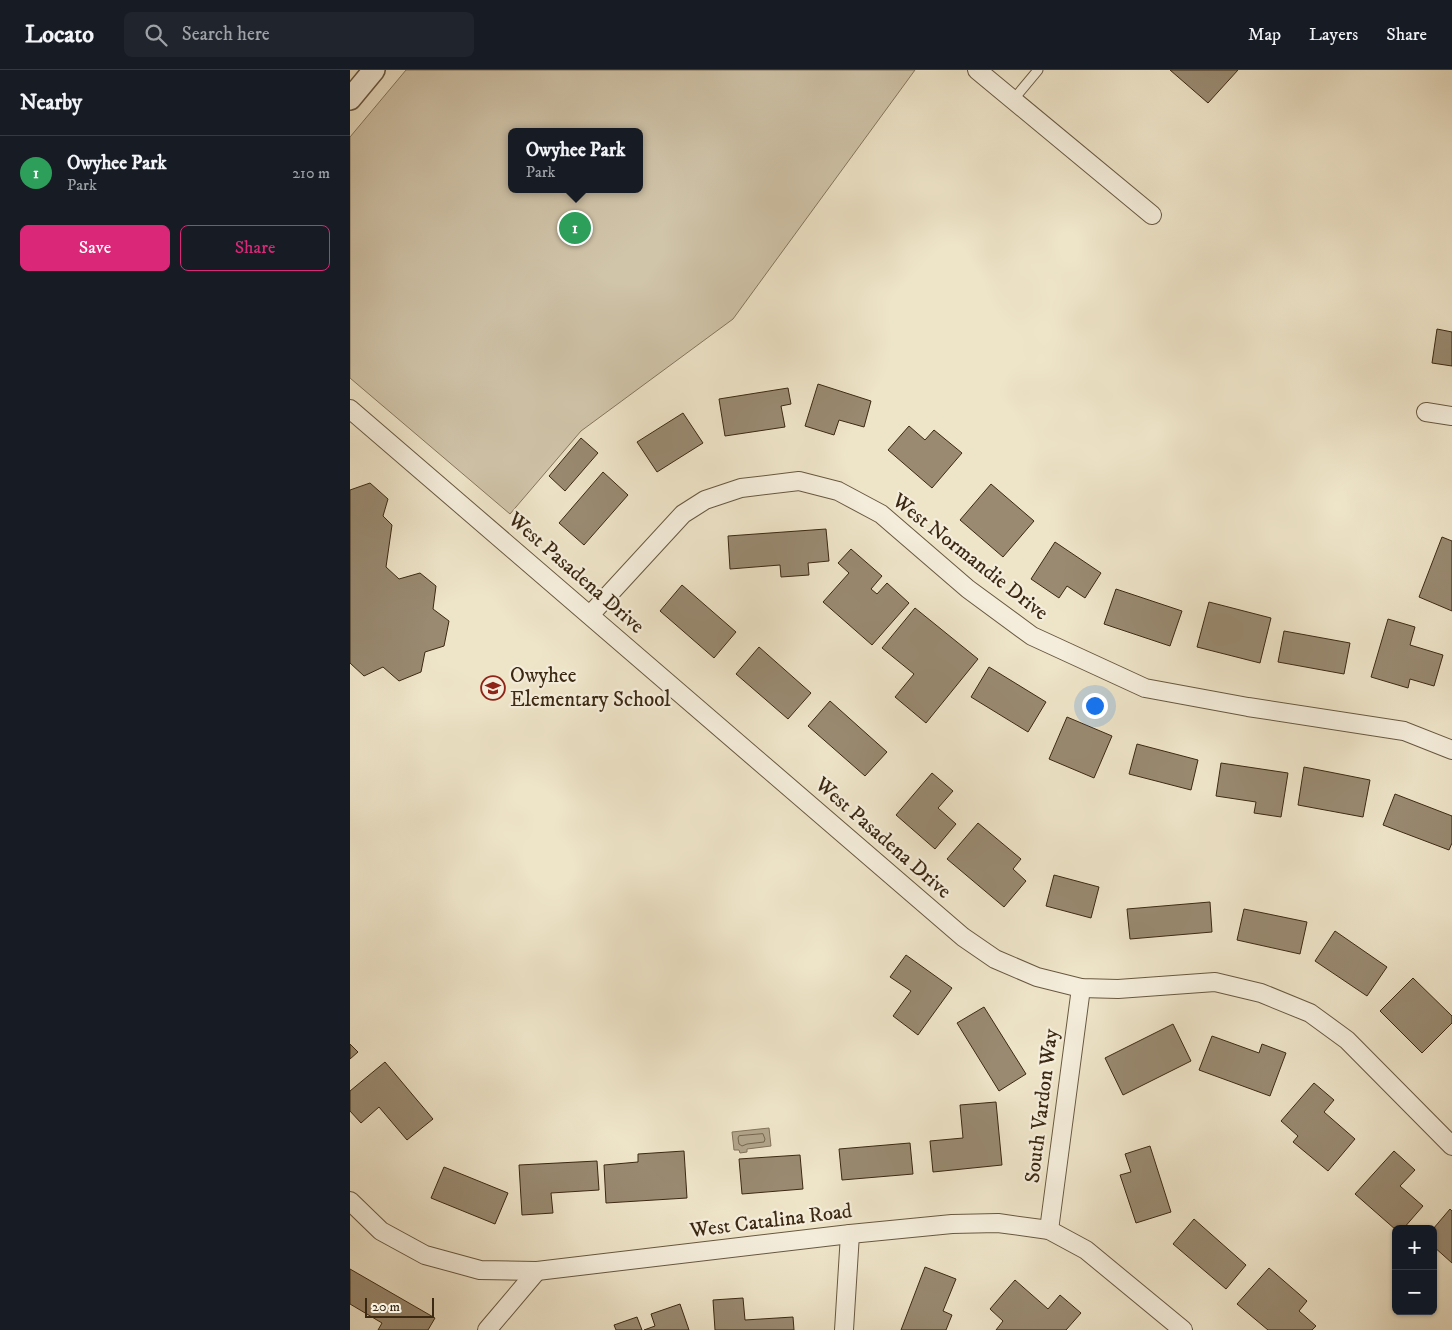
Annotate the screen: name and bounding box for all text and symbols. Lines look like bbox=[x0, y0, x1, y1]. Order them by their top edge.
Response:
search box bbox=[124, 12, 474, 57]
text: Locato bbox=[25, 20, 94, 50]
icon: search bbox=[142, 21, 170, 49]
text: Search here bbox=[182, 23, 270, 46]
text: Map bbox=[1248, 24, 1281, 46]
text: Layers bbox=[1309, 24, 1358, 46]
text: Share bbox=[1386, 24, 1427, 46]
text: Nearby bbox=[20, 90, 82, 116]
popup bbox=[508, 128, 643, 193]
text: Owyhee Park bbox=[526, 139, 625, 162]
text: Owyhee Park bbox=[67, 152, 167, 175]
text: Park bbox=[526, 162, 556, 182]
text: 1 bbox=[33, 163, 39, 183]
text: 210 m bbox=[292, 163, 330, 183]
text: Park bbox=[67, 175, 97, 195]
pin: 1 bbox=[559, 209, 591, 247]
button: Save bbox=[20, 225, 170, 271]
button: Share bbox=[180, 225, 330, 271]
street label: West Normandie Drive bbox=[886, 487, 1054, 626]
street label: West Pasadena Drive bbox=[502, 506, 650, 640]
place label: Owyhee Elementary School bbox=[510, 663, 671, 713]
school or university icon: Owyhee Elementary School bbox=[480, 675, 506, 701]
your location bbox=[1082, 693, 1108, 719]
street label: West Pasadena Drive bbox=[809, 771, 957, 905]
street label: South Vardon Way bbox=[1020, 1026, 1064, 1185]
street label: West Catalina Road bbox=[687, 1198, 854, 1244]
map controls bbox=[1392, 1225, 1437, 1315]
button: + bbox=[1392, 1225, 1437, 1270]
button: − bbox=[1392, 1270, 1437, 1315]
scale bar bbox=[365, 1295, 434, 1318]
text: 20 m bbox=[372, 1298, 400, 1316]

